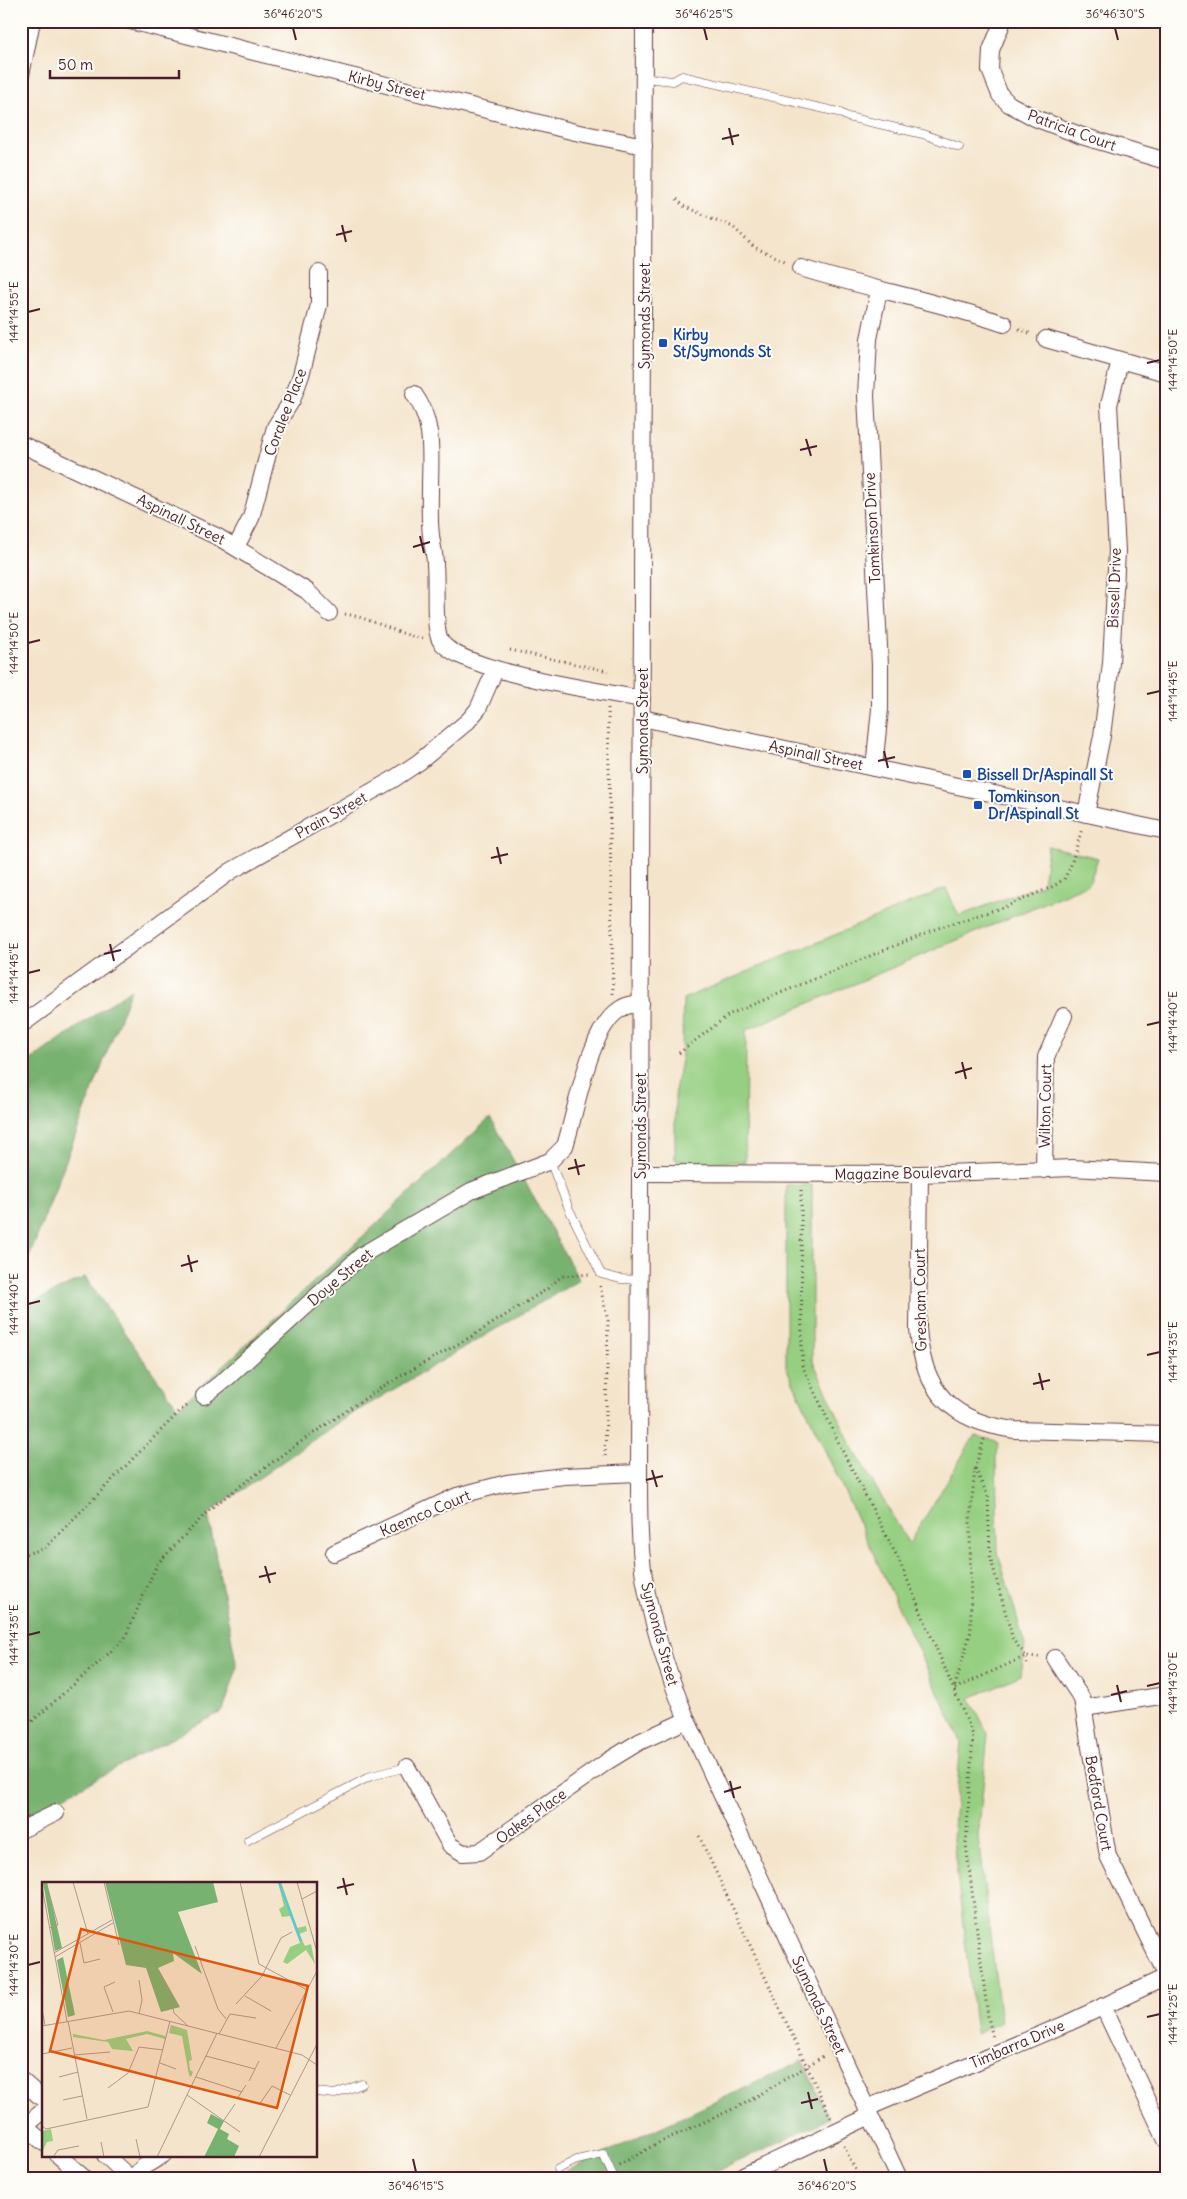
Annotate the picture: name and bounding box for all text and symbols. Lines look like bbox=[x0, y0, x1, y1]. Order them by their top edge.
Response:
text: 36°46'20"S bbox=[264, 6, 323, 21]
text: 36°46'25"S bbox=[675, 6, 733, 21]
text: 36°46'30"S bbox=[1085, 6, 1145, 21]
scale bar bbox=[50, 48, 179, 80]
text: 50 m bbox=[58, 55, 93, 74]
street label: Kirby Street bbox=[346, 66, 428, 104]
street label: Patricia Court bbox=[1025, 105, 1119, 155]
street label: Symonds Street bbox=[635, 263, 654, 369]
text: 144°14'55"E bbox=[6, 281, 21, 343]
place label: Kirby St/Symonds St bbox=[673, 325, 772, 362]
text: 144°14'50"E bbox=[1165, 329, 1180, 391]
marker: Kirby St/Symonds St bbox=[657, 337, 669, 349]
street label: Coralee Place bbox=[260, 366, 310, 458]
street label: Tomkinson Drive bbox=[860, 472, 884, 584]
street label: Aspinall Street bbox=[134, 489, 228, 549]
street label: Bissell Drive bbox=[1103, 547, 1125, 629]
text: 144°14'50"E bbox=[6, 612, 21, 674]
text: 144°14'45"E bbox=[1165, 660, 1180, 722]
street label: Symonds Street bbox=[633, 668, 652, 774]
street label: Aspinall Street bbox=[767, 736, 865, 774]
place label: Bissell Dr/Aspinall St bbox=[977, 765, 1114, 785]
marker: Bissell Dr/Aspinall St bbox=[961, 768, 973, 780]
street label: Prain Street bbox=[292, 787, 370, 843]
place label: Tomkinson Dr/Aspinall St bbox=[988, 787, 1080, 824]
marker: Tomkinson Dr/Aspinall St bbox=[972, 799, 984, 811]
text: 144°14'45"E bbox=[6, 942, 21, 1004]
text: 144°14'40"E bbox=[1165, 991, 1180, 1053]
street label: Wilton Court bbox=[1035, 1064, 1055, 1148]
street label: Symonds Street bbox=[631, 1073, 650, 1179]
street label: Magazine Boulevard bbox=[834, 1162, 972, 1184]
street label: Doye Street bbox=[304, 1244, 376, 1310]
street label: Gresham Court bbox=[910, 1248, 930, 1352]
text: 144°14'40"E bbox=[6, 1273, 21, 1335]
text: 144°14'35"E bbox=[1165, 1321, 1180, 1383]
street label: Kaemco Court bbox=[377, 1485, 473, 1541]
street label: Symonds Street bbox=[637, 1580, 683, 1688]
text: 144°14'35"E bbox=[6, 1604, 21, 1666]
text: 144°14'30"E bbox=[1165, 1652, 1180, 1714]
street label: Bedford Court bbox=[1081, 1754, 1117, 1852]
street label: Oakes Place bbox=[492, 1784, 570, 1848]
inset map bbox=[42, 1882, 318, 2156]
text: 144°14'30"E bbox=[6, 1934, 21, 1996]
street label: Symonds Street bbox=[788, 1953, 850, 2057]
text: 144°14'25"E bbox=[1165, 1983, 1180, 2045]
street label: Timbarra Drive bbox=[967, 2016, 1067, 2072]
text: 36°46'15"S bbox=[388, 2178, 444, 2193]
text: 36°46'20"S bbox=[798, 2178, 857, 2193]

